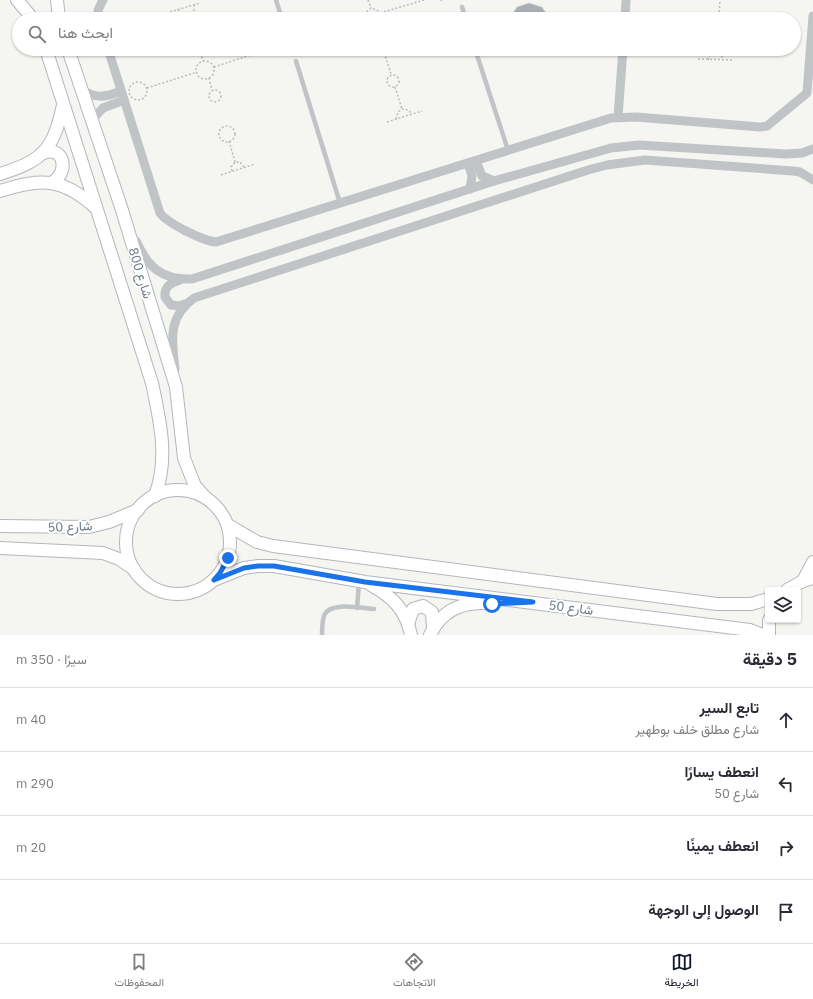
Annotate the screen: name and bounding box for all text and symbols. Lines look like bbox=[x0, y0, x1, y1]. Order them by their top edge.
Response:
search box bbox=[12, 12, 801, 56]
icon: search bbox=[26, 23, 48, 45]
text: ابحث هنا bbox=[58, 23, 113, 42]
street label: شارع 800 bbox=[124, 245, 156, 301]
street label: شارع 50 bbox=[47, 517, 93, 537]
route end bbox=[219, 549, 237, 567]
map controls bbox=[765, 587, 801, 623]
button: layers bbox=[765, 587, 801, 623]
route start bbox=[483, 595, 501, 613]
street label: شارع 50 bbox=[548, 596, 594, 620]
text: 5 دقيقة bbox=[743, 648, 797, 670]
text: سيرًا · 350 m bbox=[16, 651, 87, 668]
text: تابع السير bbox=[700, 698, 759, 717]
icon: ahead bbox=[775, 709, 797, 731]
text: 40 m bbox=[16, 711, 46, 728]
text: شارع مطلق خلف بوطهير bbox=[635, 721, 759, 738]
text: انعطف يسارًا bbox=[684, 762, 759, 781]
icon: left bbox=[775, 773, 797, 795]
text: 290 m bbox=[16, 775, 54, 792]
text: شارع 50 bbox=[714, 785, 759, 802]
text: انعطف يمينًا bbox=[686, 836, 759, 855]
icon: right bbox=[775, 837, 797, 859]
text: 20 m bbox=[16, 839, 46, 856]
text: الوصول إلى الوجهة bbox=[648, 900, 759, 919]
icon: arrive bbox=[775, 901, 797, 923]
tab: المحفوظات bbox=[114, 951, 164, 992]
tab: الاتجاهات bbox=[393, 951, 436, 992]
tab: الخريطة bbox=[665, 951, 699, 992]

